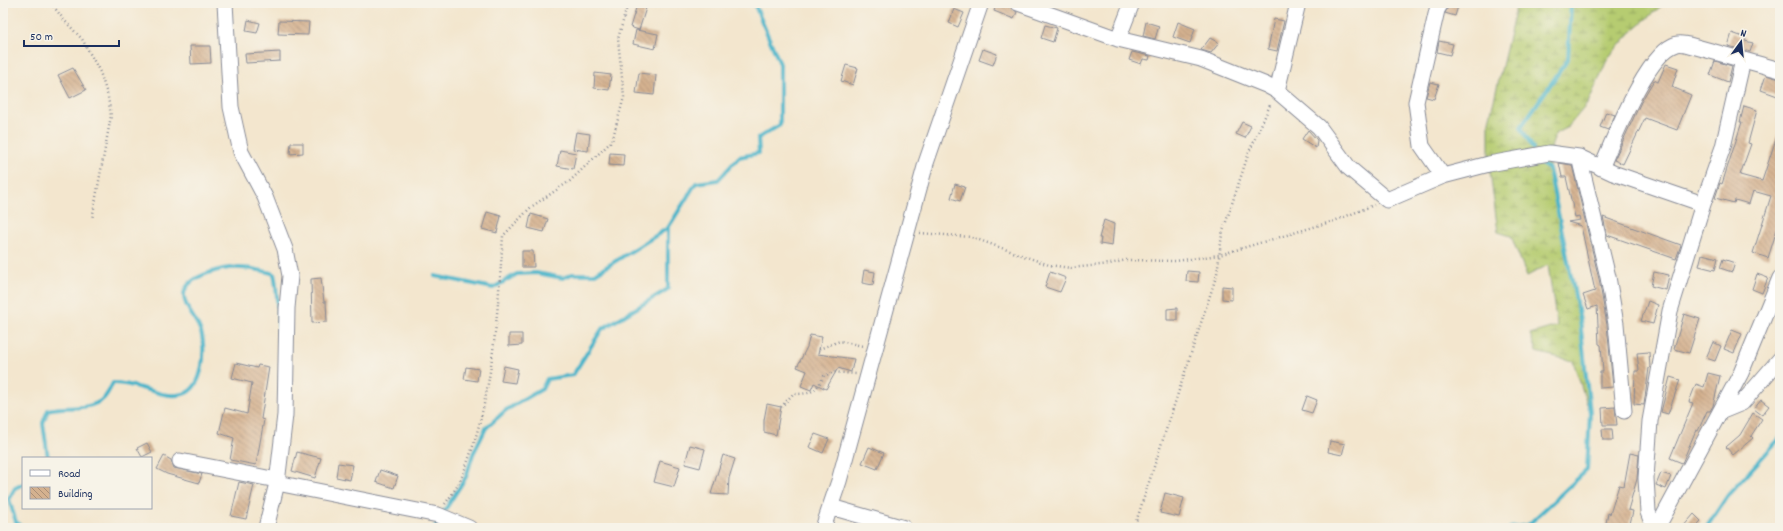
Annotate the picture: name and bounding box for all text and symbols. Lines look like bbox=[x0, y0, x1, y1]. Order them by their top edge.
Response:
scale bar bbox=[24, 22, 119, 48]
north arrow bbox=[1721, 22, 1761, 62]
text: N bbox=[1738, 26, 1748, 43]
text: 50 m bbox=[30, 29, 53, 46]
legend bbox=[22, 457, 152, 509]
text: Road bbox=[58, 466, 80, 483]
text: Building bbox=[58, 486, 93, 503]

